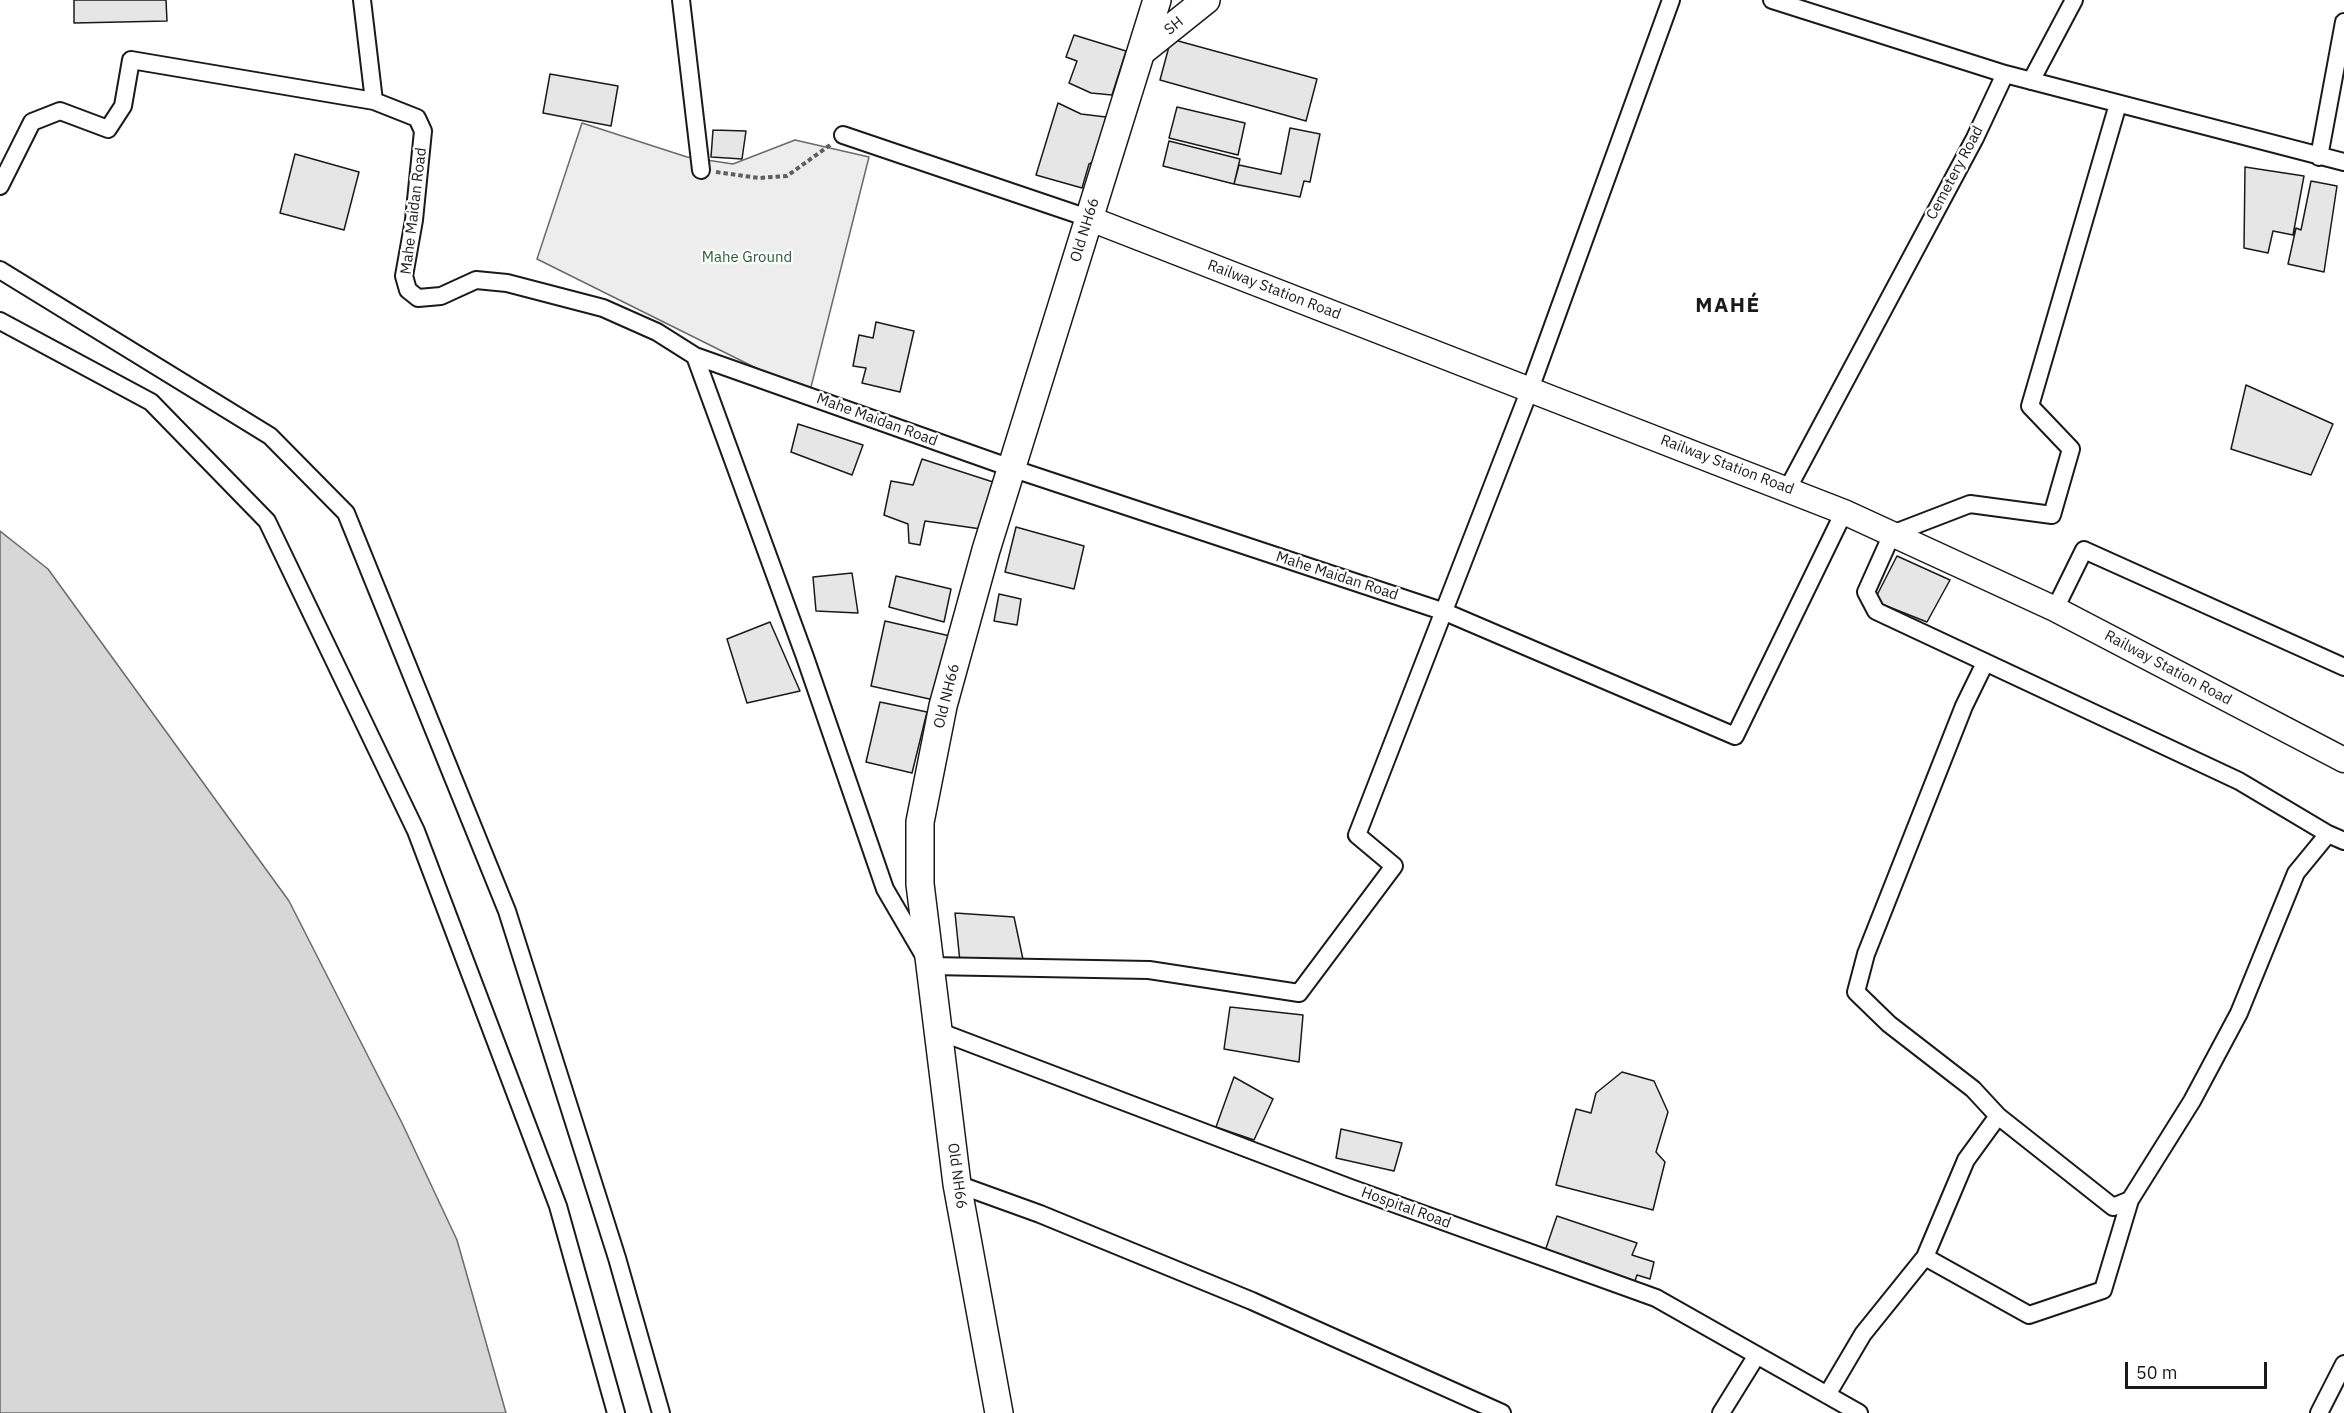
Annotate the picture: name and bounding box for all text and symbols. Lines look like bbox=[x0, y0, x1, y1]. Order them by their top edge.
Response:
street label: SH bbox=[1161, 13, 1187, 39]
street label: Cemetery Road bbox=[1923, 123, 1987, 223]
street label: Mahe Maidan Road bbox=[397, 147, 431, 275]
street label: Old NH66 bbox=[1067, 196, 1103, 264]
park label: Mahe Ground bbox=[702, 249, 792, 267]
street label: Railway Station Road bbox=[1205, 256, 1343, 324]
district label: MAHÉ bbox=[1695, 293, 1761, 319]
street label: Mahe Maidan Road bbox=[814, 390, 940, 450]
street label: Railway Station Road bbox=[1658, 431, 1796, 499]
street label: Mahe Maidan Road bbox=[1274, 548, 1400, 604]
street label: Railway Station Road bbox=[2101, 627, 2235, 709]
street label: Old NH66 bbox=[930, 662, 964, 730]
street label: Old NH66 bbox=[943, 1142, 971, 1210]
street label: Hospital Road bbox=[1359, 1183, 1453, 1233]
scale bar bbox=[2128, 1350, 2270, 1388]
text: 50 m bbox=[2136, 1361, 2178, 1384]

